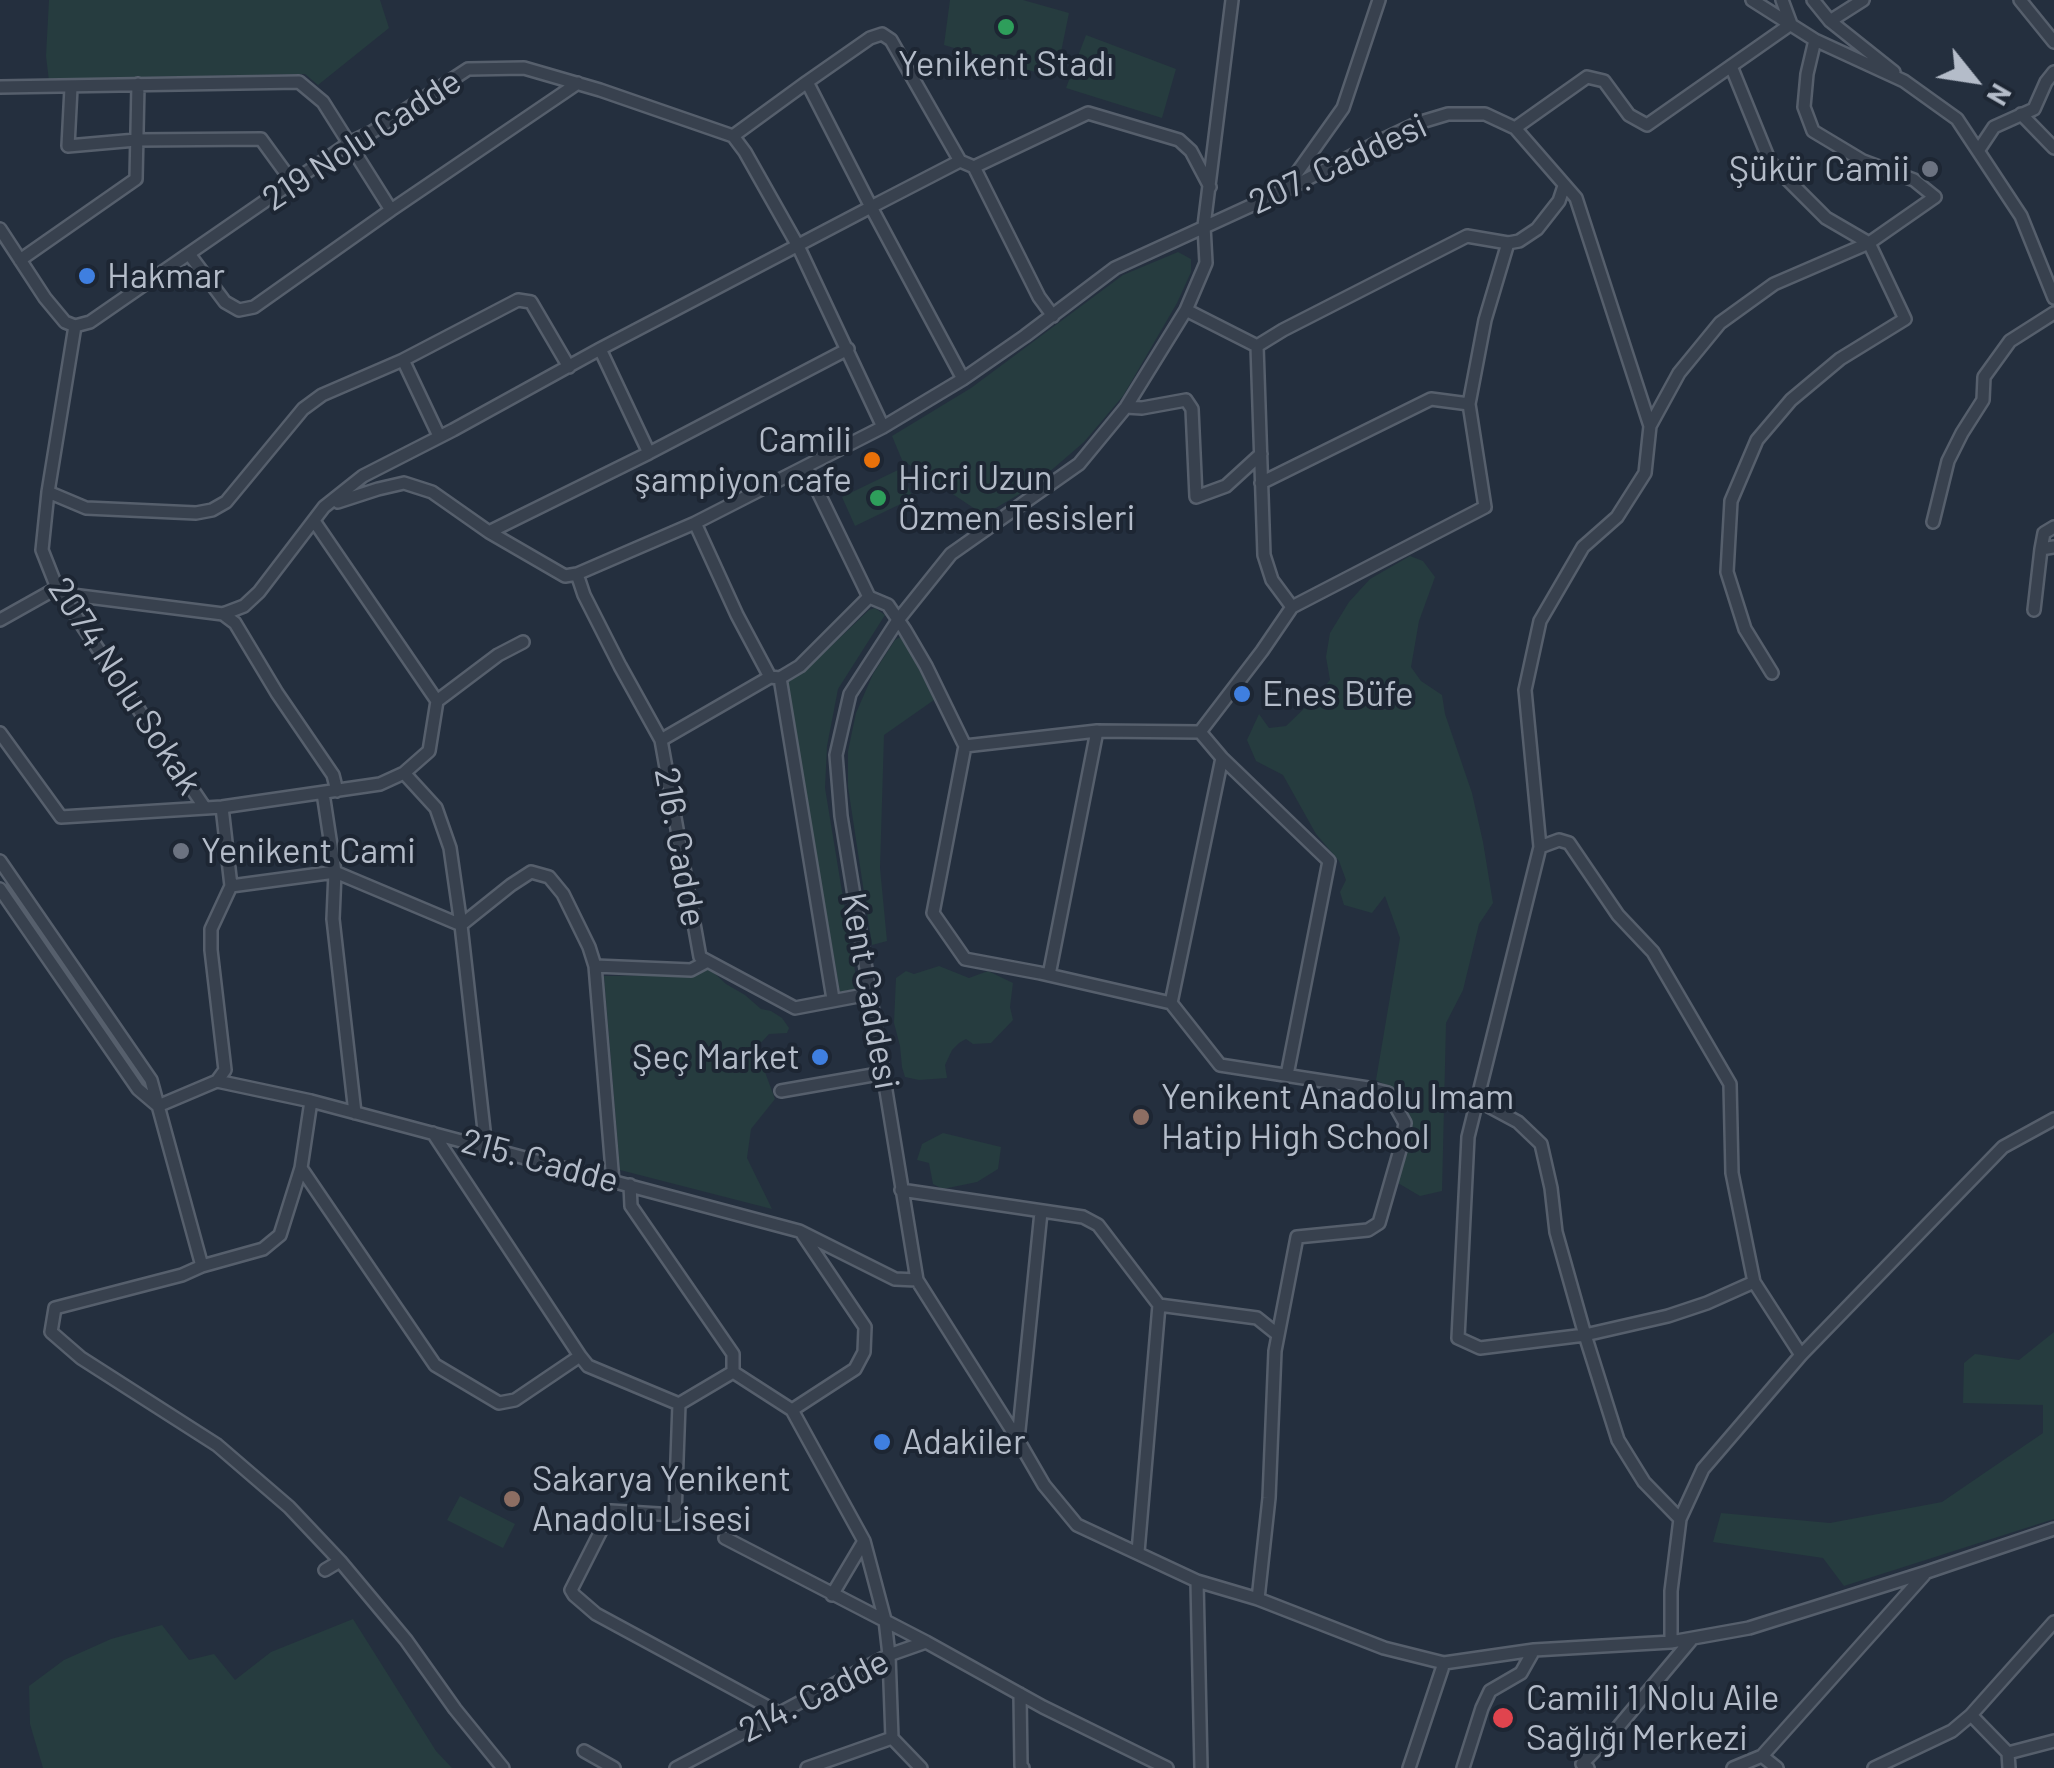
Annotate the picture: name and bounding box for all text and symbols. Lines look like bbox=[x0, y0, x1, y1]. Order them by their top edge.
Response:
marker: Yenikent Stadı bbox=[995, 16, 1017, 38]
north arrow bbox=[1924, 30, 2024, 130]
place label: Yenikent Stadı bbox=[898, 43, 1114, 85]
street label: 219 Nolu Cadde bbox=[255, 60, 469, 220]
text: N bbox=[1981, 78, 2019, 112]
street label: 207. Caddesi bbox=[1242, 105, 1434, 223]
place label: Şükür Camii bbox=[1729, 148, 1910, 190]
marker: Şükür Camii bbox=[1919, 158, 1941, 180]
place label: Hakmar bbox=[107, 255, 225, 297]
marker: Hakmar bbox=[76, 265, 98, 287]
place label: Camili şampiyon cafe bbox=[634, 419, 852, 501]
marker: Camili şampiyon cafe bbox=[861, 449, 883, 471]
place label: Hicri Uzun Özmen Tesisleri bbox=[898, 457, 1135, 539]
marker: Hicri Uzun Özmen Tesisleri bbox=[867, 487, 889, 509]
street label: 2074 Nolu Sokak bbox=[39, 570, 211, 802]
place label: Enes Büfe bbox=[1262, 673, 1414, 715]
marker: Enes Büfe bbox=[1231, 683, 1253, 705]
street label: 216. Cadde bbox=[645, 764, 715, 930]
place label: Yenikent Cami bbox=[201, 830, 416, 872]
marker: Yenikent Cami bbox=[170, 840, 192, 862]
street label: Kent Caddesi bbox=[832, 889, 908, 1093]
place label: Şeç Market bbox=[632, 1036, 800, 1078]
marker: Şeç Market bbox=[809, 1046, 831, 1068]
place label: Yenikent Anadolu Imam Hatip High School bbox=[1161, 1076, 1514, 1158]
marker: Yenikent Anadolu Imam Hatip High School bbox=[1130, 1106, 1152, 1128]
street label: 215. Cadde bbox=[457, 1120, 623, 1202]
place label: Adakiler bbox=[902, 1421, 1026, 1463]
marker: Adakiler bbox=[871, 1431, 893, 1453]
place label: Sakarya Yenikent Anadolu Lisesi bbox=[532, 1458, 791, 1540]
marker: Sakarya Yenikent Anadolu Lisesi bbox=[501, 1488, 523, 1510]
street label: 214. Cadde bbox=[732, 1640, 896, 1752]
place label: Camili 1 Nolu Aile Sağlığı Merkezi bbox=[1526, 1677, 1779, 1759]
marker: Camili 1 Nolu Aile Sağlığı Merkezi bbox=[1490, 1705, 1516, 1731]

